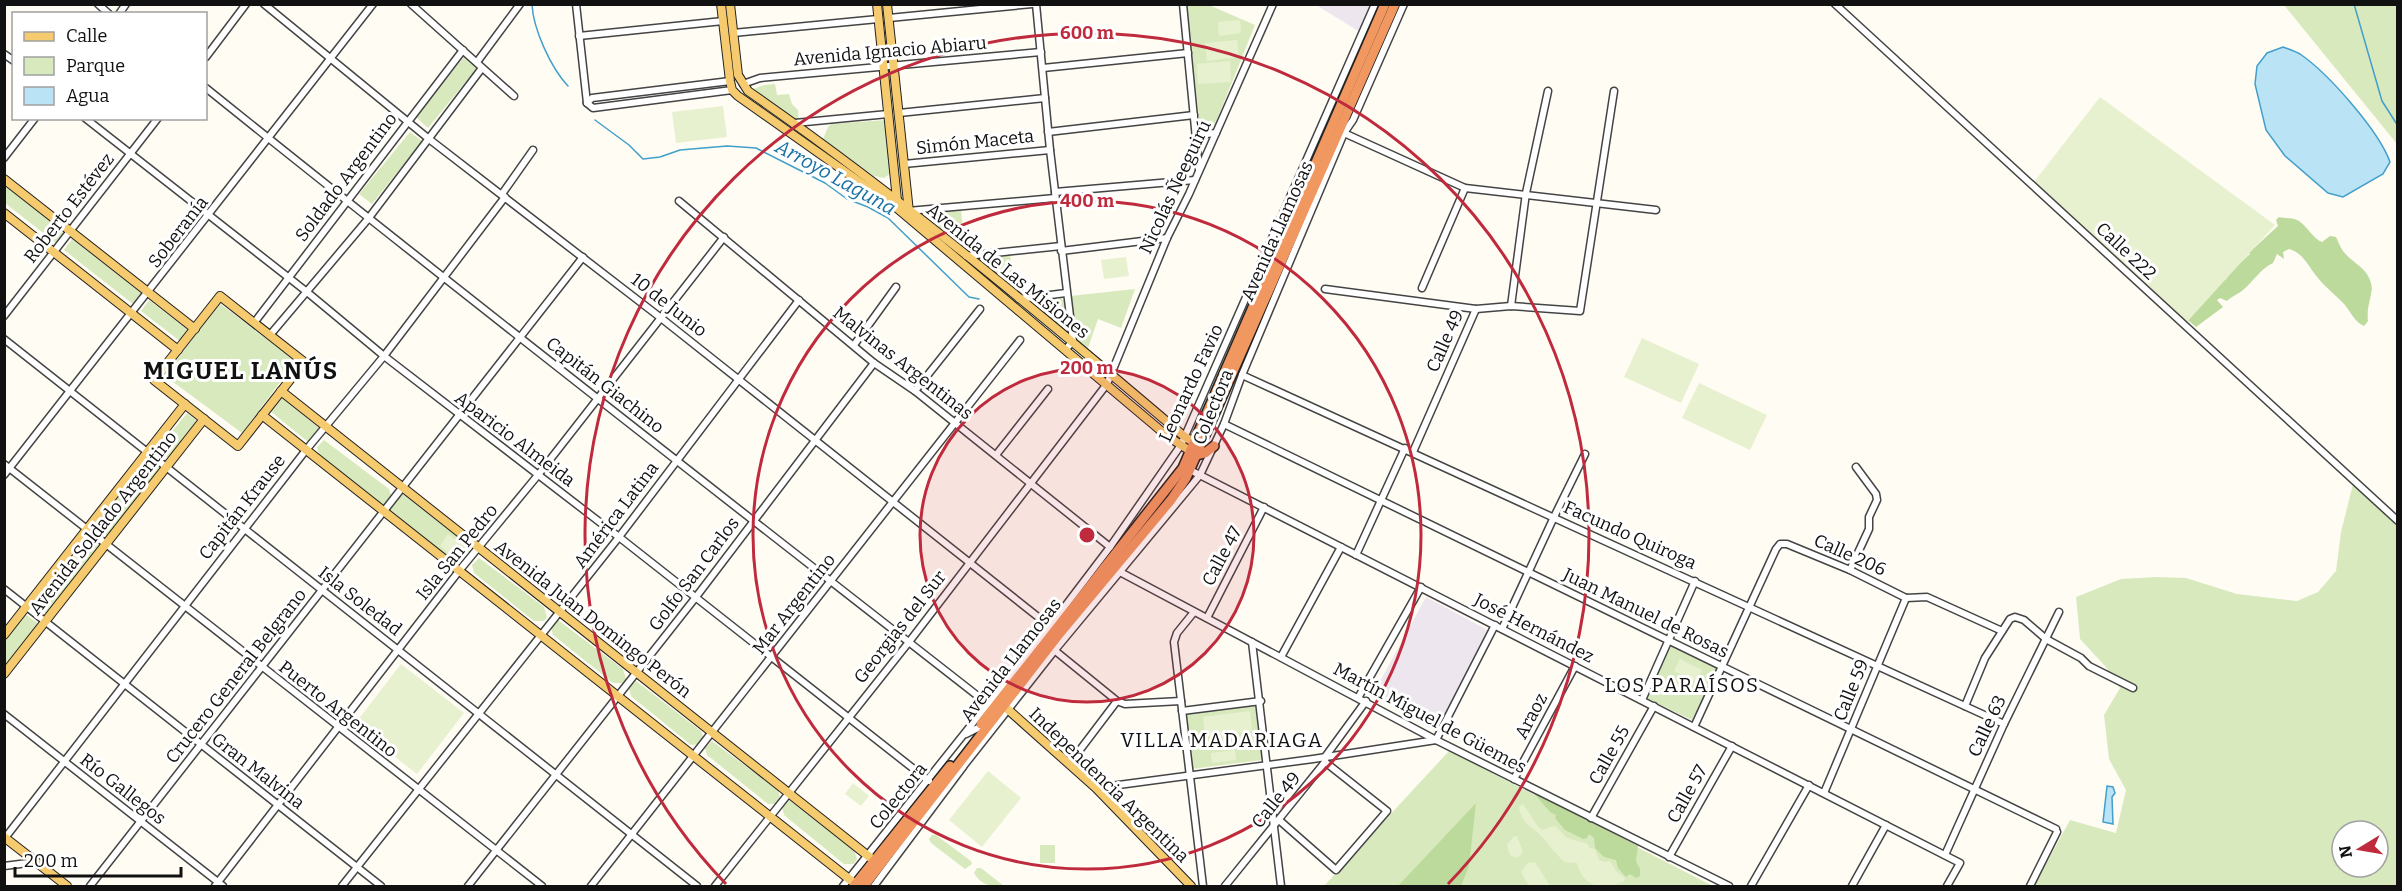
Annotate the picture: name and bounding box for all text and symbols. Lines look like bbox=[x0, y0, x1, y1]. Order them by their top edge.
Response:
legend bbox=[12, 12, 207, 120]
text: 600 m bbox=[1060, 22, 1114, 44]
text: Calle bbox=[66, 25, 107, 47]
street label: Avenida Ignacio Abiaru bbox=[792, 32, 988, 70]
text: Parque bbox=[66, 55, 125, 77]
text: Agua bbox=[66, 85, 110, 107]
street label: Soldado Argentino bbox=[290, 108, 402, 246]
street label: Nicolás Ñeeguirú bbox=[1134, 117, 1216, 257]
street label: Simón Maceta bbox=[915, 125, 1035, 159]
water label: Arroyo Laguna bbox=[771, 134, 900, 220]
street label: Roberto Estévez bbox=[19, 149, 119, 267]
street label: Avenida Llamosas bbox=[1236, 158, 1318, 304]
text: 400 m bbox=[1060, 190, 1114, 212]
street label: Soberanía bbox=[143, 192, 213, 272]
street label: Avenida de Las Misiones bbox=[922, 199, 1094, 343]
street label: Calle 222 bbox=[2091, 218, 2161, 284]
street label: 10 de Junio bbox=[627, 268, 711, 342]
street label: Malvinas Argentinas bbox=[829, 302, 977, 424]
street label: Calle 49 bbox=[1422, 306, 1468, 376]
street label: Leonardo Favio bbox=[1154, 321, 1228, 445]
street label: Capitán Giachino bbox=[542, 332, 668, 438]
district label: MIGUEL LANÚS bbox=[143, 355, 339, 385]
text: 200 m bbox=[1060, 357, 1114, 379]
street label: Colectora bbox=[1188, 366, 1238, 448]
street label: Aparicio Almeida bbox=[451, 387, 580, 491]
street label: Avenida Soldado Argentino bbox=[24, 427, 182, 619]
street label: Capitán Krause bbox=[194, 450, 290, 564]
street label: América Latina bbox=[569, 457, 663, 573]
street label: Facundo Quiroga bbox=[1560, 496, 1700, 574]
street label: Isla San Pedro bbox=[412, 500, 502, 604]
street label: Golfo San Carlos bbox=[644, 513, 744, 635]
street label: Calle 47 bbox=[1197, 522, 1247, 590]
centre of rings bbox=[1077, 525, 1097, 545]
street label: Calle 206 bbox=[1810, 529, 1890, 581]
street label: Avenida Juan Domingo Perón bbox=[490, 535, 696, 703]
street label: Mar Argentino bbox=[748, 549, 840, 659]
street label: Isla Soledad bbox=[314, 562, 406, 641]
street label: Juan Manuel de Rosas bbox=[1559, 563, 1732, 663]
street label: Georgias del Sur bbox=[849, 566, 951, 688]
street label: Crucero General Belgrano bbox=[161, 584, 311, 768]
street label: José Hernández bbox=[1470, 588, 1598, 668]
street label: Avenida Llamosas bbox=[956, 594, 1066, 726]
street label: Puerto Argentino bbox=[274, 656, 402, 762]
street label: Calle 59 bbox=[1829, 656, 1873, 724]
street label: Martín Miguel de Güemes bbox=[1330, 658, 1530, 778]
district label: LOS PARAÍSOS bbox=[1604, 673, 1760, 697]
street label: Araoz bbox=[1510, 689, 1552, 743]
street label: Calle 63 bbox=[1963, 692, 2011, 760]
street label: Independencia Argentina bbox=[1024, 703, 1194, 867]
street label: Calle 55 bbox=[1584, 722, 1634, 788]
street label: Gran Malvina bbox=[207, 728, 309, 814]
district label: VILLA MADARIAGA bbox=[1120, 728, 1324, 752]
street label: Río Gallegos bbox=[76, 749, 170, 829]
street label: Colectora bbox=[864, 758, 932, 834]
street label: Calle 57 bbox=[1662, 761, 1712, 827]
street label: Calle 49 bbox=[1247, 767, 1305, 833]
north arrow bbox=[2330, 819, 2390, 879]
scale bar bbox=[15, 840, 182, 878]
text: N bbox=[2335, 844, 2356, 860]
text: 200 m bbox=[24, 850, 78, 872]

